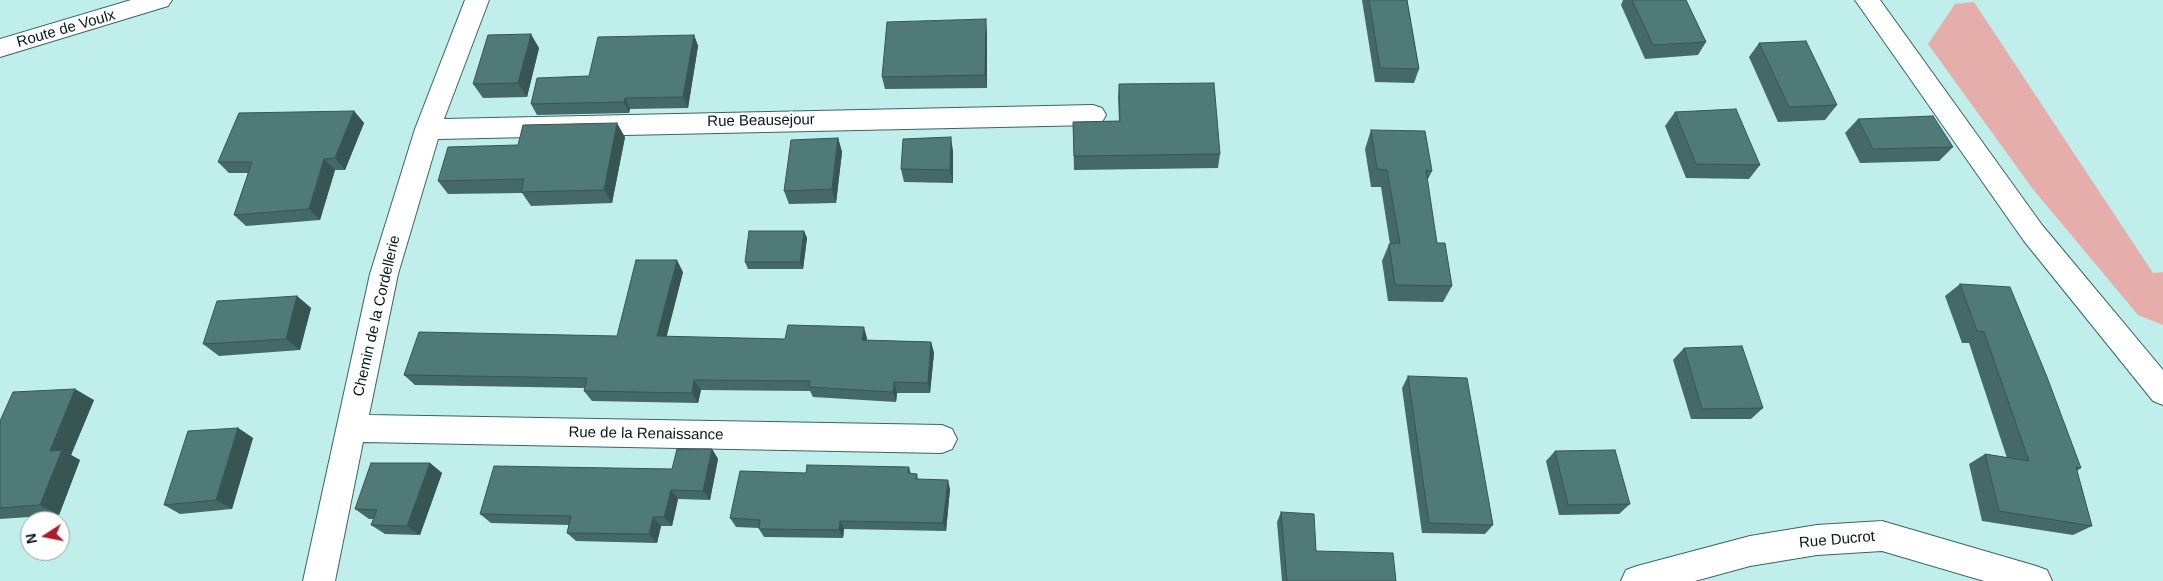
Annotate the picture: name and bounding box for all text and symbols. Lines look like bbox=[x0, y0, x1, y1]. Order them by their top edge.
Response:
street label: Route de Voulx bbox=[15, 6, 117, 52]
street label: Rue Beausejour bbox=[707, 111, 815, 131]
street label: Chemin de la Cordellerie bbox=[350, 234, 404, 398]
street label: Rue de la Renaissance bbox=[568, 424, 724, 444]
north arrow bbox=[20, 511, 70, 561]
street label: Rue Ducrot bbox=[1798, 528, 1876, 552]
text: N bbox=[22, 532, 40, 545]

